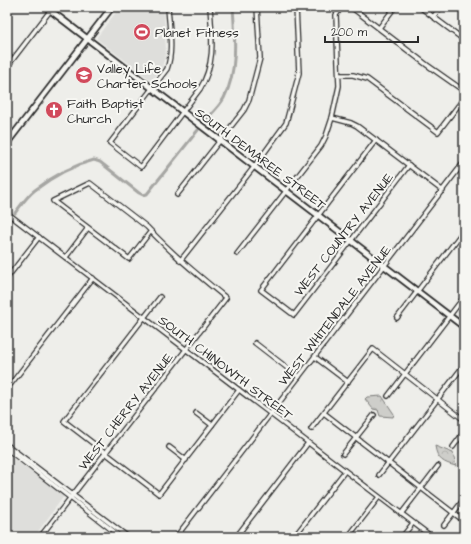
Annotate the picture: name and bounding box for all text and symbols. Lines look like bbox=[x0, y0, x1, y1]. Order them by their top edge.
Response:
scale bar bbox=[325, 18, 418, 44]
sports icon: Planet Fitness bbox=[132, 22, 152, 42]
place label: Planet Fitness bbox=[155, 24, 239, 42]
text: 200 m bbox=[331, 24, 368, 41]
place label: Valley Life Charter Schools bbox=[97, 60, 198, 93]
school or university icon: Valley Life Charter Schools bbox=[74, 65, 94, 85]
place label: Faith Baptist Church bbox=[67, 95, 144, 128]
church icon: Faith Baptist Church bbox=[44, 100, 64, 120]
street label: SOUTH DEMAREE STREET bbox=[191, 104, 330, 215]
street label: WEST COUNTRY AVENUE bbox=[290, 169, 398, 300]
street label: WEST WHITENDALE AVENUE bbox=[274, 241, 395, 390]
street label: SOUTH CHINOWTH STREET bbox=[154, 311, 297, 425]
street label: WEST CHERRY AVENUE bbox=[74, 349, 177, 474]

